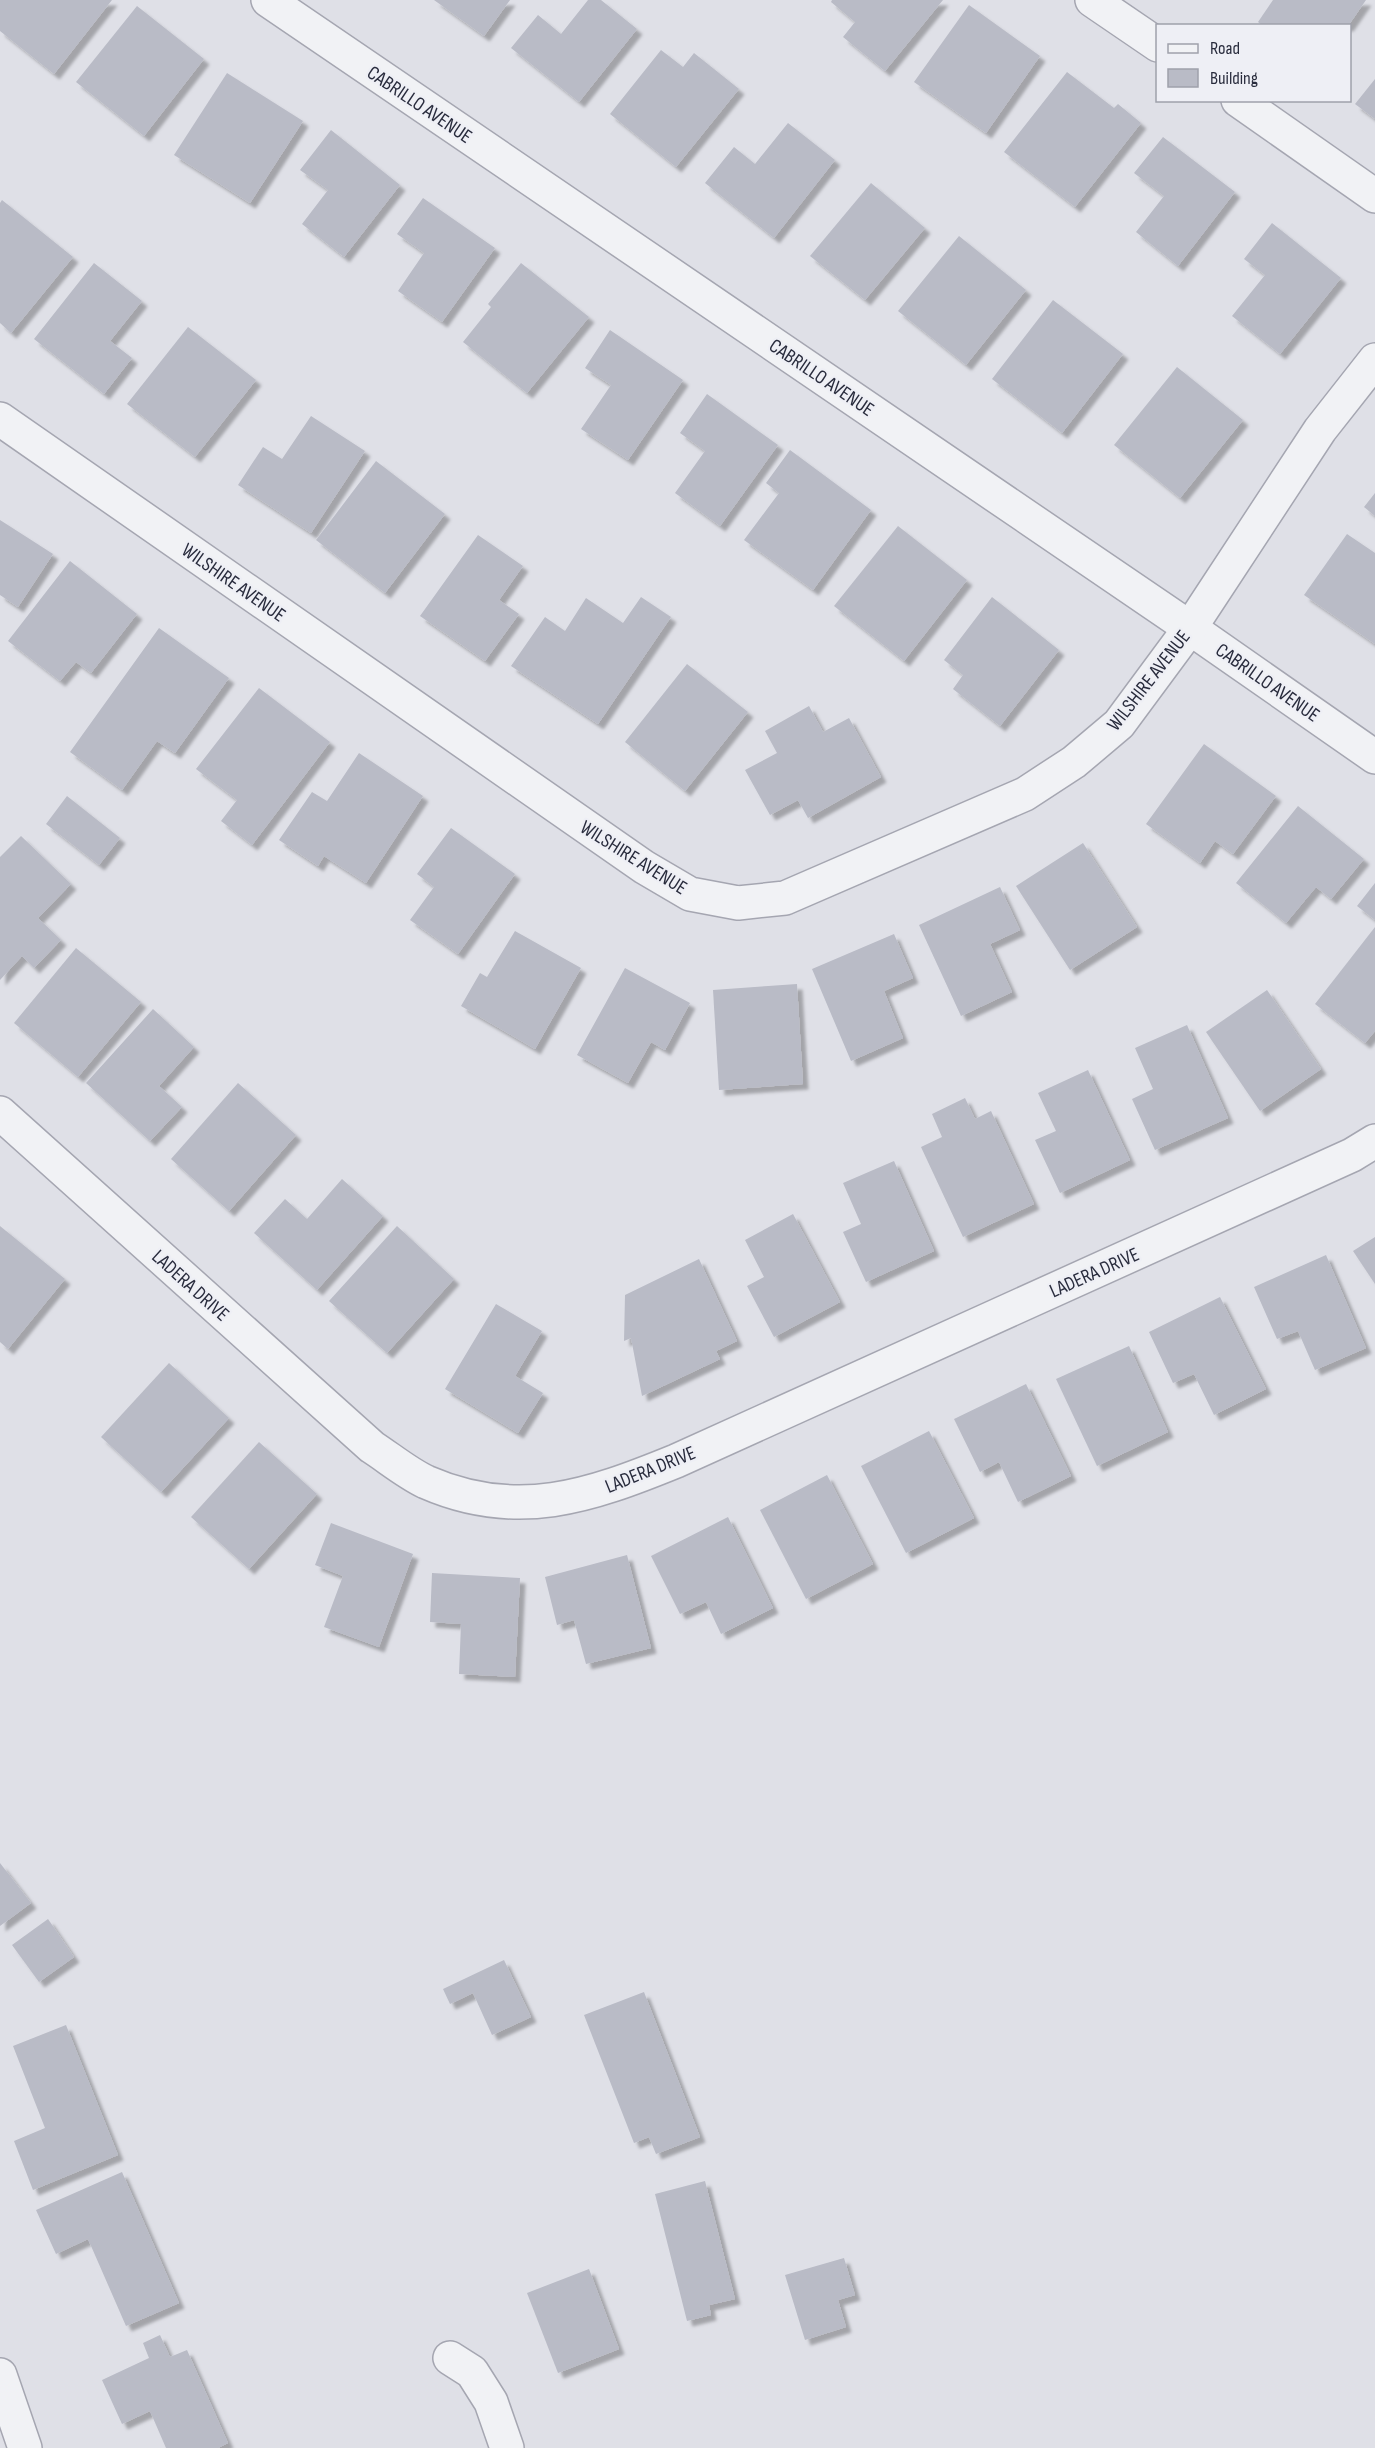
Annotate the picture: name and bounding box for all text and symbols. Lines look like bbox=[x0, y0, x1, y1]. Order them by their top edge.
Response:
legend bbox=[1156, 24, 1351, 102]
text: Road bbox=[1210, 38, 1240, 59]
street label: CABRILLO AVENUE bbox=[362, 61, 477, 149]
text: Building bbox=[1210, 68, 1258, 89]
street label: CABRILLO AVENUE bbox=[764, 334, 879, 422]
street label: WILSHIRE AVENUE bbox=[177, 538, 290, 627]
street label: WILSHIRE AVENUE bbox=[1102, 625, 1196, 736]
street label: CABRILLO AVENUE bbox=[1211, 638, 1324, 728]
street label: WILSHIRE AVENUE bbox=[576, 816, 691, 900]
street label: LADERA DRIVE bbox=[1046, 1243, 1143, 1303]
street label: LADERA DRIVE bbox=[147, 1245, 234, 1327]
street label: LADERA DRIVE bbox=[602, 1441, 699, 1499]

